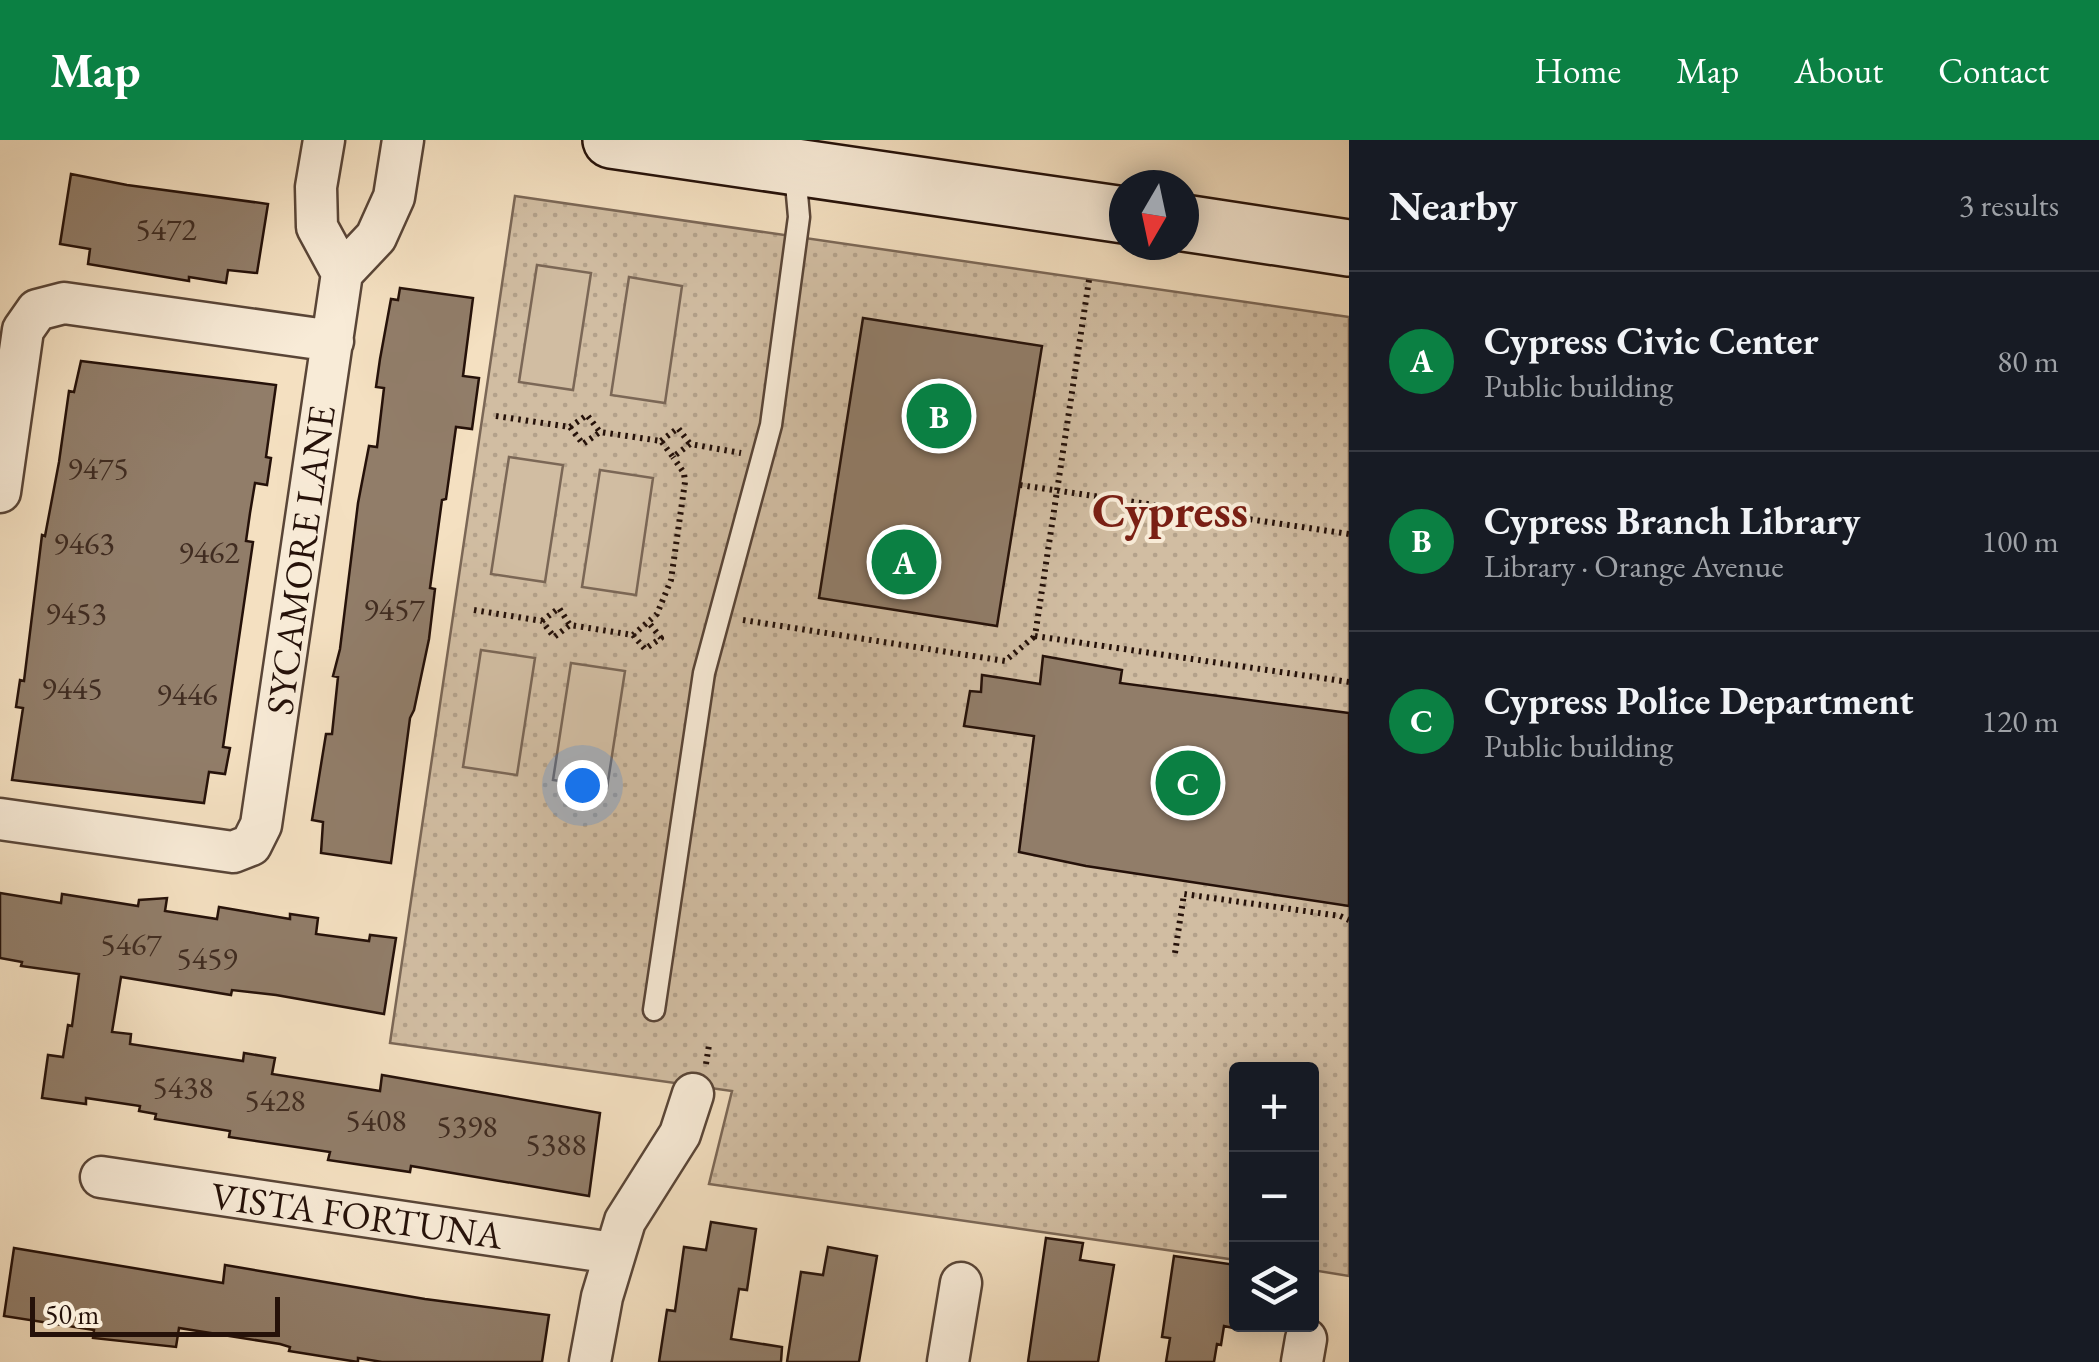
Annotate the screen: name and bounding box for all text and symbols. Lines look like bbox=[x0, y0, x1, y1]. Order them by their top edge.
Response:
text: Map bbox=[50, 39, 141, 101]
text: Home bbox=[1535, 48, 1621, 93]
text: Map bbox=[1676, 48, 1739, 93]
text: About bbox=[1794, 48, 1883, 93]
text: Contact bbox=[1938, 48, 2049, 93]
north arrow bbox=[1109, 170, 1199, 260]
text: Nearby bbox=[1389, 178, 1518, 233]
text: 3 results bbox=[1959, 184, 2059, 226]
house number: 5472 bbox=[135, 208, 197, 250]
text: Cypress Civic Center bbox=[1484, 316, 1818, 365]
text: A bbox=[1410, 340, 1433, 382]
text: 80 m bbox=[1997, 340, 2059, 382]
text: Public building bbox=[1484, 365, 1673, 407]
pin: B bbox=[906, 378, 972, 454]
street label: SYCAMORE LANE bbox=[254, 402, 346, 718]
house number: 9475 bbox=[67, 447, 129, 489]
district label: Cypress bbox=[1092, 479, 1248, 541]
text: Cypress Branch Library bbox=[1484, 496, 1860, 545]
text: B bbox=[1411, 520, 1432, 562]
text: 100 m bbox=[1982, 520, 2059, 562]
house number: 9463 bbox=[53, 522, 115, 564]
pin: A bbox=[872, 524, 936, 600]
house number: 9462 bbox=[178, 531, 240, 573]
text: Library · Orange Avenue bbox=[1484, 545, 1784, 587]
house number: 9457 bbox=[363, 588, 425, 630]
house number: 9453 bbox=[45, 592, 107, 634]
house number: 9445 bbox=[41, 667, 103, 709]
house number: 9446 bbox=[156, 673, 218, 715]
text: Cypress Police Department bbox=[1484, 676, 1913, 725]
text: C bbox=[1410, 700, 1433, 742]
text: 120 m bbox=[1982, 700, 2059, 742]
text: Public building bbox=[1484, 725, 1673, 767]
pin: C bbox=[1156, 746, 1220, 820]
your location bbox=[557, 760, 608, 811]
house number: 5467 bbox=[100, 923, 162, 965]
house number: 5459 bbox=[176, 937, 238, 979]
map controls bbox=[1229, 1062, 1319, 1332]
button: + bbox=[1229, 1062, 1319, 1152]
house number: 5438 bbox=[152, 1066, 214, 1108]
house number: 5428 bbox=[244, 1079, 306, 1121]
house number: 5408 bbox=[345, 1099, 407, 1141]
house number: 5398 bbox=[436, 1105, 498, 1147]
house number: 5388 bbox=[525, 1123, 587, 1165]
button: − bbox=[1229, 1152, 1319, 1242]
street label: VISTA FORTUNA bbox=[208, 1170, 507, 1260]
button: layers bbox=[1229, 1242, 1319, 1332]
scale bar bbox=[30, 1292, 280, 1336]
text: 50 m bbox=[45, 1296, 99, 1332]

